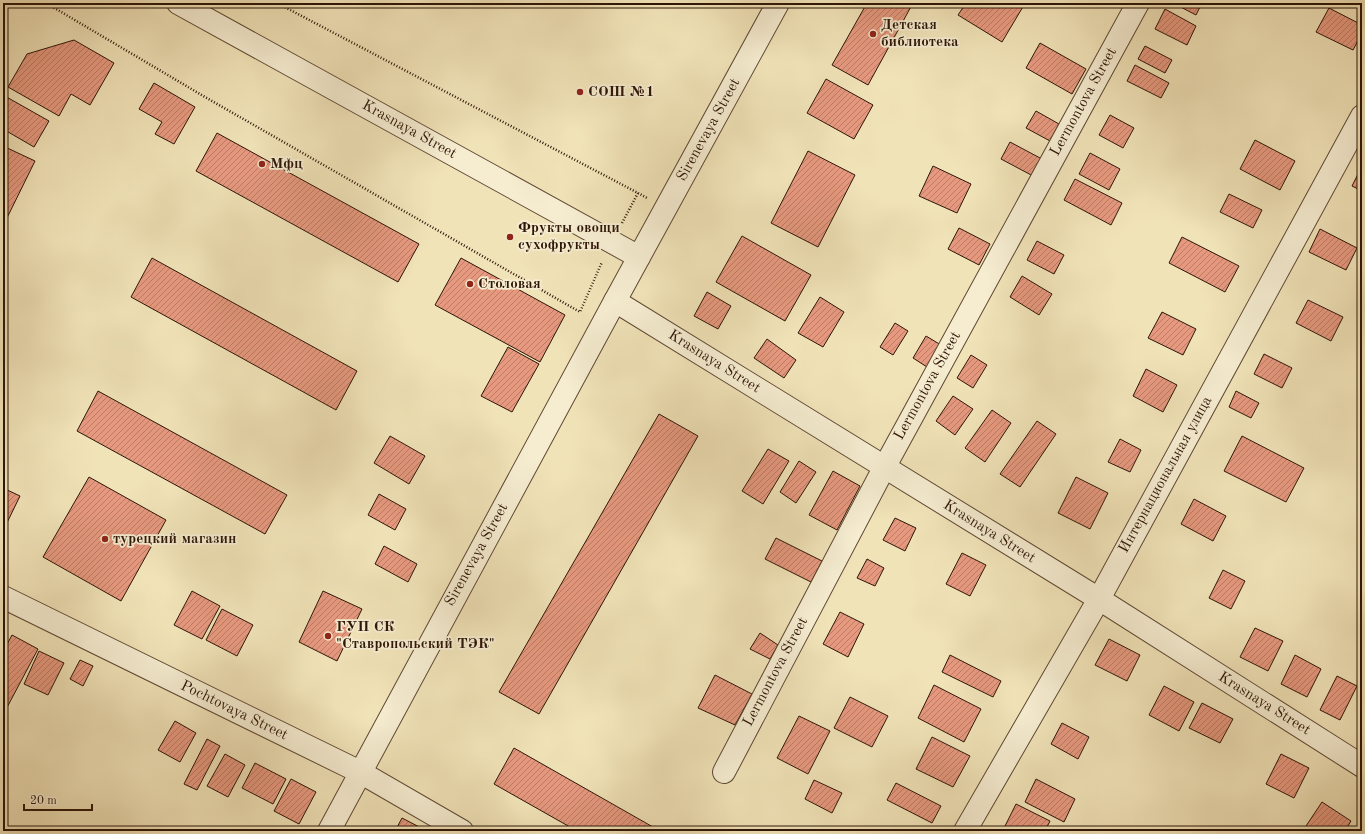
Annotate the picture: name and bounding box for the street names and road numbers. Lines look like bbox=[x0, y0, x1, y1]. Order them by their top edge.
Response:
street label: Lermontova Street bbox=[1048, 45, 1120, 159]
street label: Sirenevaya Street bbox=[675, 76, 743, 184]
street label: Krasnaya Street bbox=[359, 98, 459, 162]
street label: Krasnaya Street bbox=[665, 328, 763, 396]
street label: Lermontova Street bbox=[892, 329, 964, 443]
street label: Интернациональная улица bbox=[1117, 394, 1216, 556]
street label: Krasnaya Street bbox=[940, 498, 1038, 566]
street label: Sirenevaya Street bbox=[443, 501, 511, 609]
street label: Lermontova Street bbox=[741, 615, 811, 729]
street label: Krasnaya Street bbox=[1215, 670, 1313, 738]
street label: Pochtovaya Street bbox=[178, 679, 290, 743]

